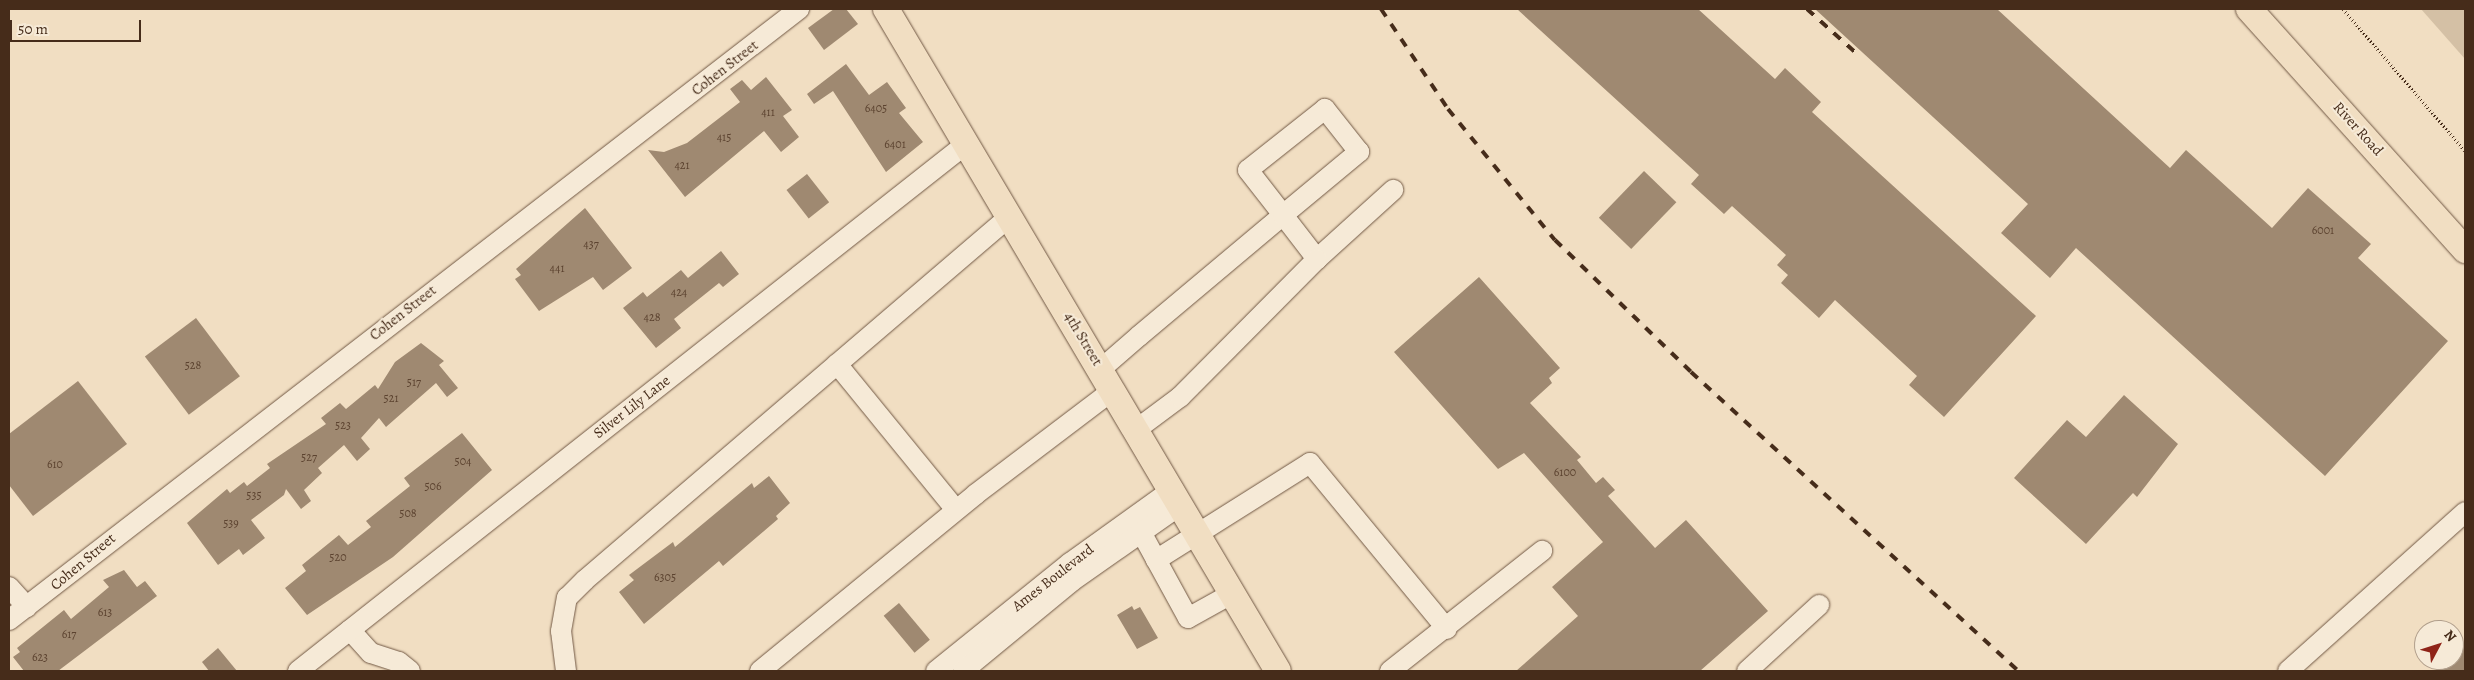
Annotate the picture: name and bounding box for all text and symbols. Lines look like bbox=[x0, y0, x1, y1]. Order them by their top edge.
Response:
scale bar bbox=[12, 10, 144, 42]
text: 50 m bbox=[18, 19, 48, 39]
street label: Cohen Street bbox=[688, 36, 762, 100]
street label: River Road bbox=[2329, 98, 2387, 160]
house number: 6405 bbox=[865, 102, 887, 116]
house number: 411 bbox=[761, 106, 775, 120]
house number: 415 bbox=[717, 131, 731, 145]
house number: 6401 bbox=[884, 138, 906, 152]
house number: 421 bbox=[674, 159, 690, 173]
house number: 6001 bbox=[2312, 224, 2334, 238]
house number: 437 bbox=[583, 238, 599, 252]
house number: 441 bbox=[550, 262, 564, 276]
street label: Cohen Street bbox=[366, 281, 440, 345]
house number: 424 bbox=[671, 286, 687, 300]
street label: 4th Street bbox=[1060, 309, 1106, 369]
house number: 428 bbox=[644, 311, 660, 325]
house number: 528 bbox=[185, 359, 201, 373]
street label: Silver Lily Lane bbox=[590, 372, 674, 442]
house number: 517 bbox=[407, 376, 421, 390]
house number: 521 bbox=[384, 392, 398, 406]
house number: 523 bbox=[335, 419, 351, 433]
house number: 527 bbox=[301, 451, 317, 465]
house number: 504 bbox=[455, 455, 471, 469]
house number: 610 bbox=[47, 458, 63, 472]
house number: 6100 bbox=[1554, 466, 1576, 480]
house number: 506 bbox=[424, 480, 442, 494]
house number: 535 bbox=[246, 489, 262, 503]
house number: 508 bbox=[399, 507, 417, 521]
house number: 539 bbox=[223, 517, 239, 531]
street label: Cohen Street bbox=[47, 530, 119, 594]
street label: Ames Boulevard bbox=[1009, 541, 1097, 615]
house number: 520 bbox=[329, 551, 347, 565]
house number: 6305 bbox=[654, 571, 676, 585]
house number: 613 bbox=[98, 606, 112, 620]
north arrow bbox=[2414, 620, 2464, 670]
text: N bbox=[2440, 626, 2461, 646]
house number: 617 bbox=[62, 628, 76, 642]
house number: 623 bbox=[32, 651, 48, 665]

